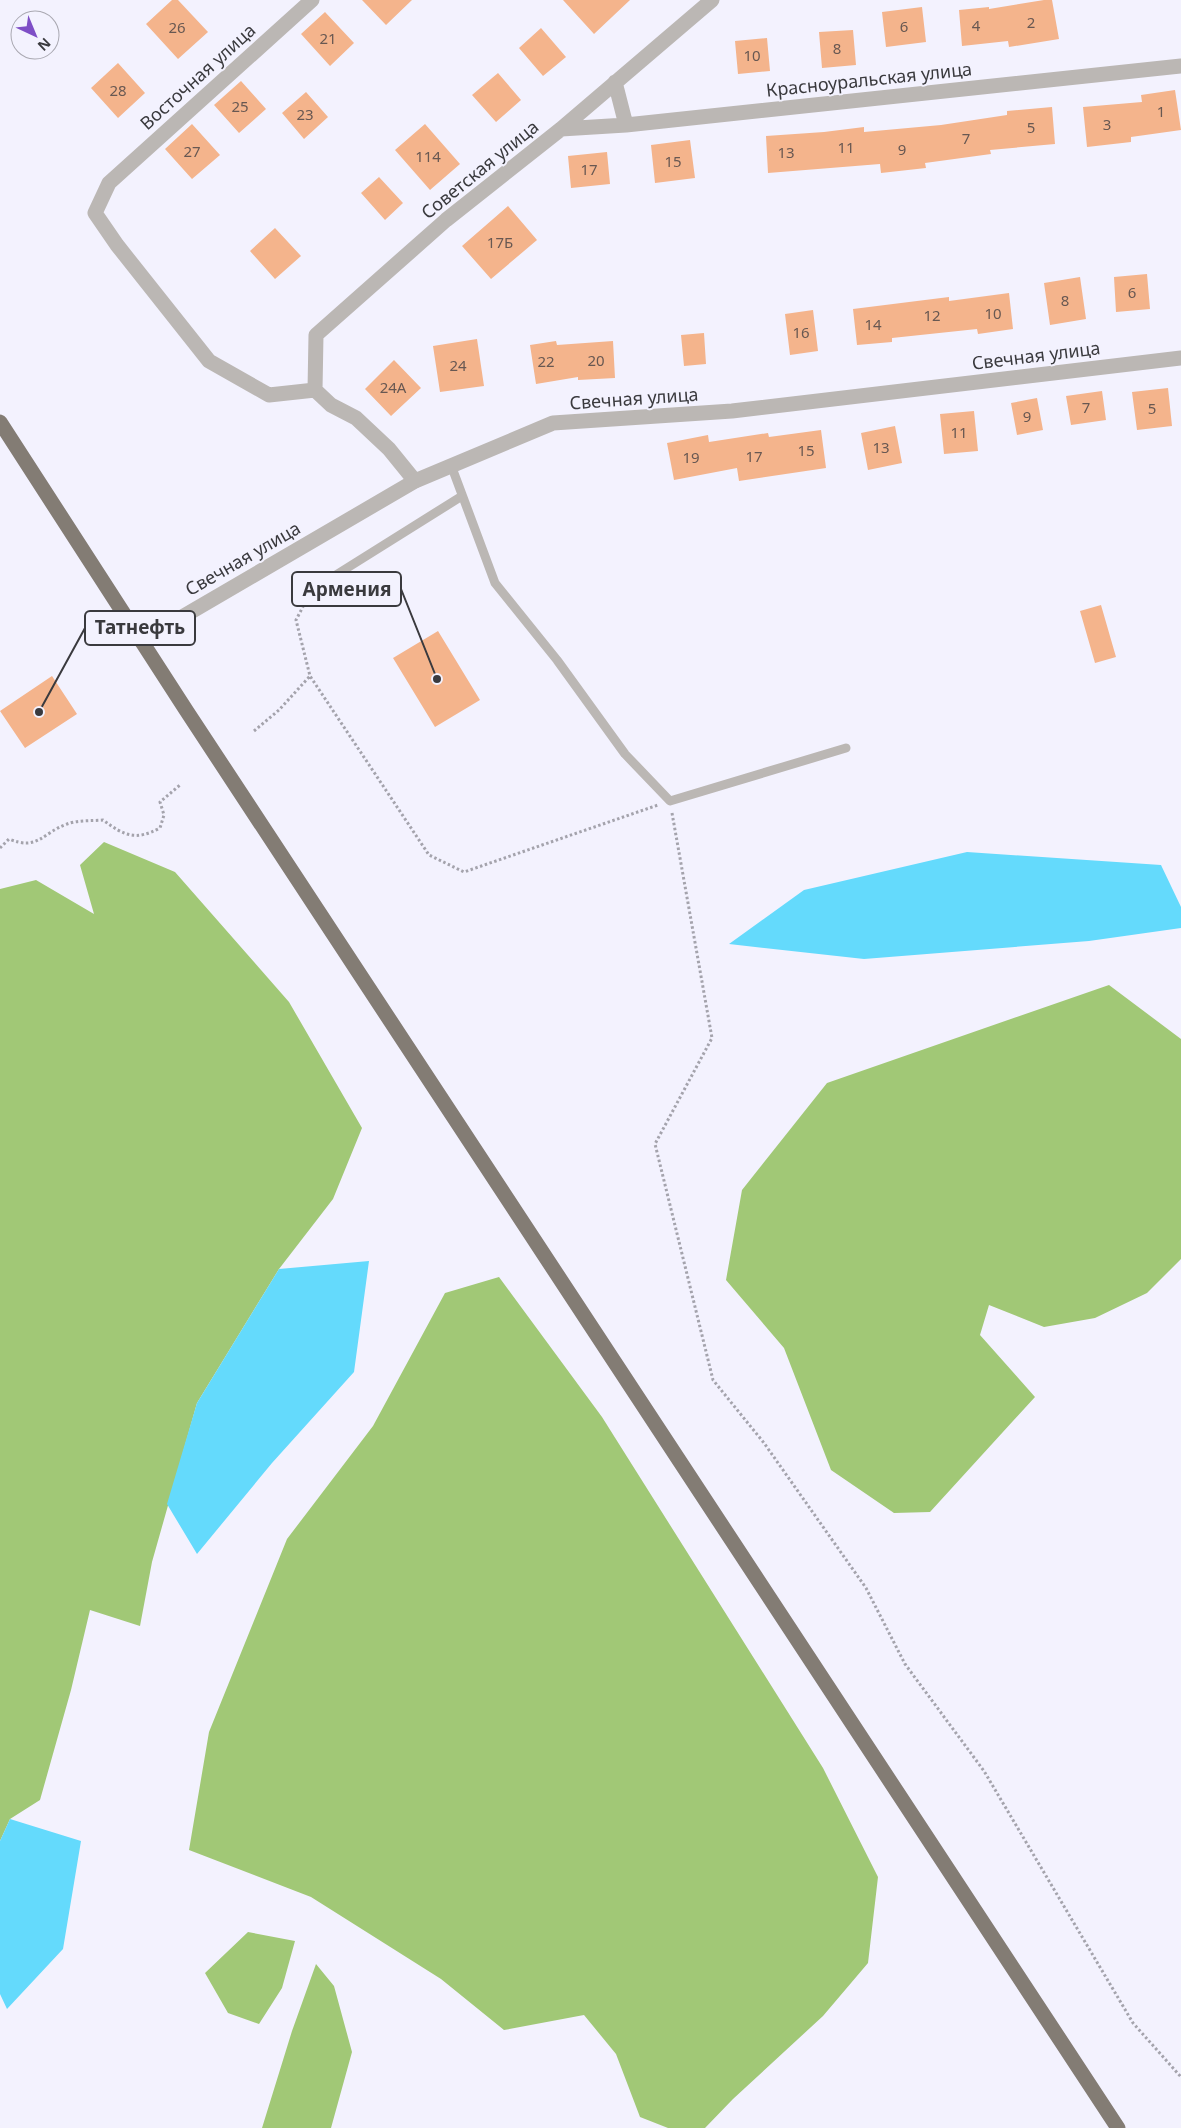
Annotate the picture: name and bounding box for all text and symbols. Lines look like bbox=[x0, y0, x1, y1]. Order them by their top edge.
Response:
north arrow bbox=[10, 10, 60, 60]
house number: 2 bbox=[1027, 12, 1035, 32]
house number: 4 bbox=[972, 15, 981, 35]
house number: 6 bbox=[900, 16, 908, 36]
house number: 26 bbox=[168, 17, 186, 37]
street label: Восточная улица bbox=[134, 18, 260, 135]
house number: 21 bbox=[319, 28, 337, 48]
text: N bbox=[34, 34, 55, 56]
house number: 8 bbox=[833, 38, 841, 58]
house number: 10 bbox=[743, 45, 761, 65]
street label: Красноуральская улица bbox=[765, 56, 973, 102]
house number: 28 bbox=[109, 80, 127, 100]
house number: 25 bbox=[231, 96, 249, 116]
house number: 1 bbox=[1157, 101, 1165, 121]
house number: 23 bbox=[296, 104, 314, 124]
street label: Советская улица bbox=[416, 114, 543, 224]
house number: 3 bbox=[1103, 114, 1111, 134]
house number: 5 bbox=[1027, 117, 1035, 137]
house number: 7 bbox=[962, 128, 970, 148]
house number: 11 bbox=[837, 137, 855, 157]
house number: 9 bbox=[898, 139, 906, 159]
house number: 27 bbox=[183, 141, 201, 161]
house number: 13 bbox=[777, 142, 795, 162]
house number: 114 bbox=[415, 146, 441, 166]
house number: 15 bbox=[664, 151, 682, 171]
house number: 17 bbox=[580, 159, 598, 179]
house number: 17Б bbox=[487, 232, 513, 252]
house number: 6 bbox=[1128, 282, 1136, 302]
house number: 8 bbox=[1061, 290, 1069, 310]
house number: 10 bbox=[984, 303, 1002, 323]
house number: 12 bbox=[923, 305, 941, 325]
house number: 14 bbox=[864, 314, 882, 334]
house number: 16 bbox=[792, 322, 810, 342]
street label: Свечная улица bbox=[970, 335, 1101, 375]
house number: 20 bbox=[587, 350, 605, 370]
house number: 22 bbox=[537, 351, 555, 371]
house number: 24 bbox=[449, 355, 467, 375]
house number: 24А bbox=[380, 377, 407, 397]
street label: Свечная улица bbox=[569, 382, 699, 414]
house number: 7 bbox=[1082, 397, 1090, 417]
house number: 5 bbox=[1148, 398, 1156, 418]
house number: 9 bbox=[1023, 406, 1031, 426]
house number: 11 bbox=[950, 422, 968, 442]
house number: 13 bbox=[872, 437, 890, 457]
house number: 15 bbox=[797, 440, 815, 460]
house number: 17 bbox=[745, 446, 763, 466]
house number: 19 bbox=[682, 447, 700, 467]
street label: Свечная улица bbox=[181, 515, 304, 601]
callout: Армения bbox=[292, 572, 401, 606]
text: Армения bbox=[303, 576, 391, 602]
callout: Татнефть bbox=[85, 611, 195, 645]
text: Татнефть bbox=[95, 614, 185, 640]

